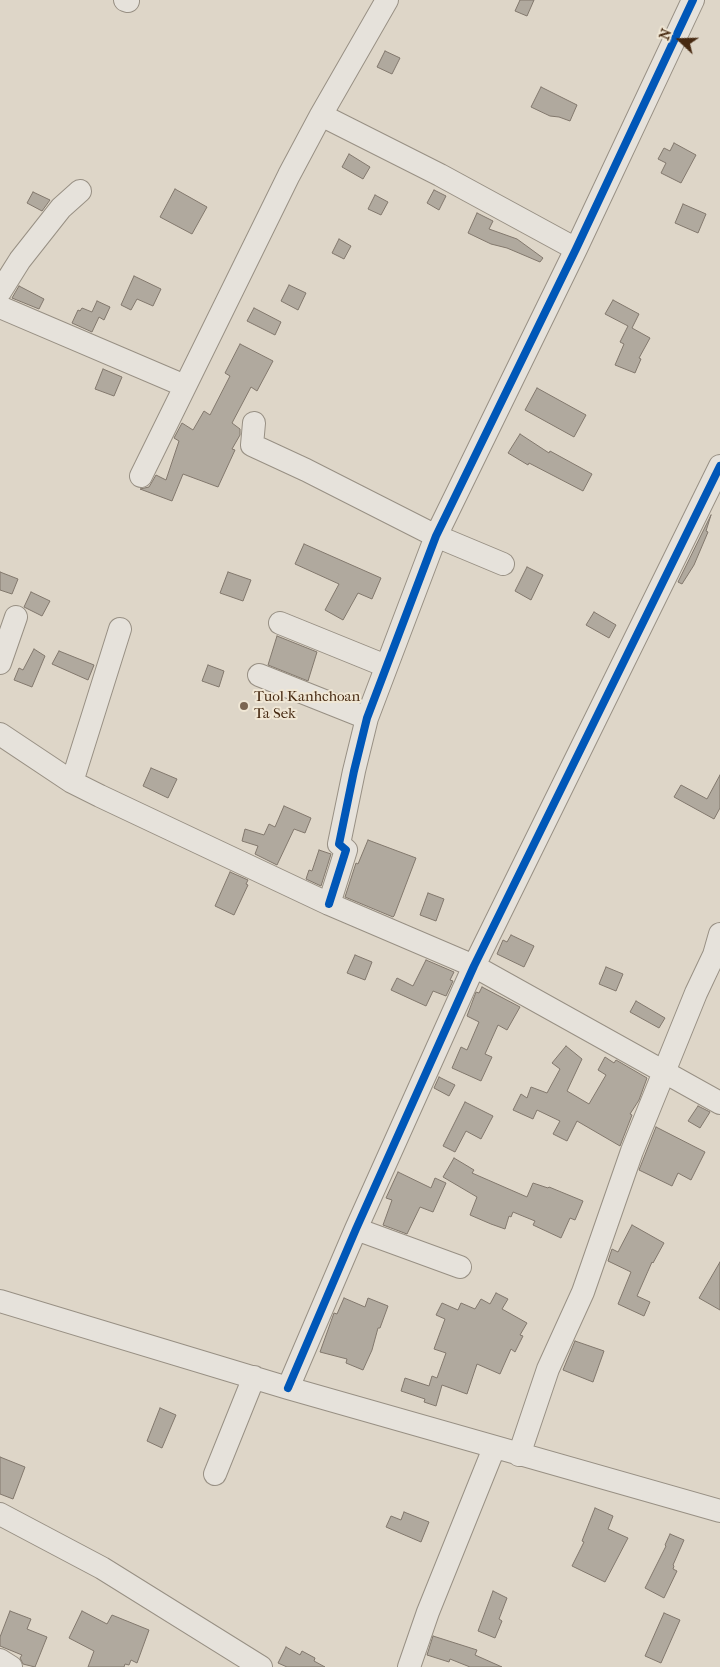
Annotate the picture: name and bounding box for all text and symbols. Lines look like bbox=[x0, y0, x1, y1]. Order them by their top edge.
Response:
north arrow bbox=[655, 15, 705, 65]
text: N bbox=[656, 26, 675, 42]
place label: Tuol Kanhchoan Ta Sek bbox=[254, 688, 360, 723]
marker: Tuol Kanhchoan Ta Sek bbox=[238, 700, 250, 712]

